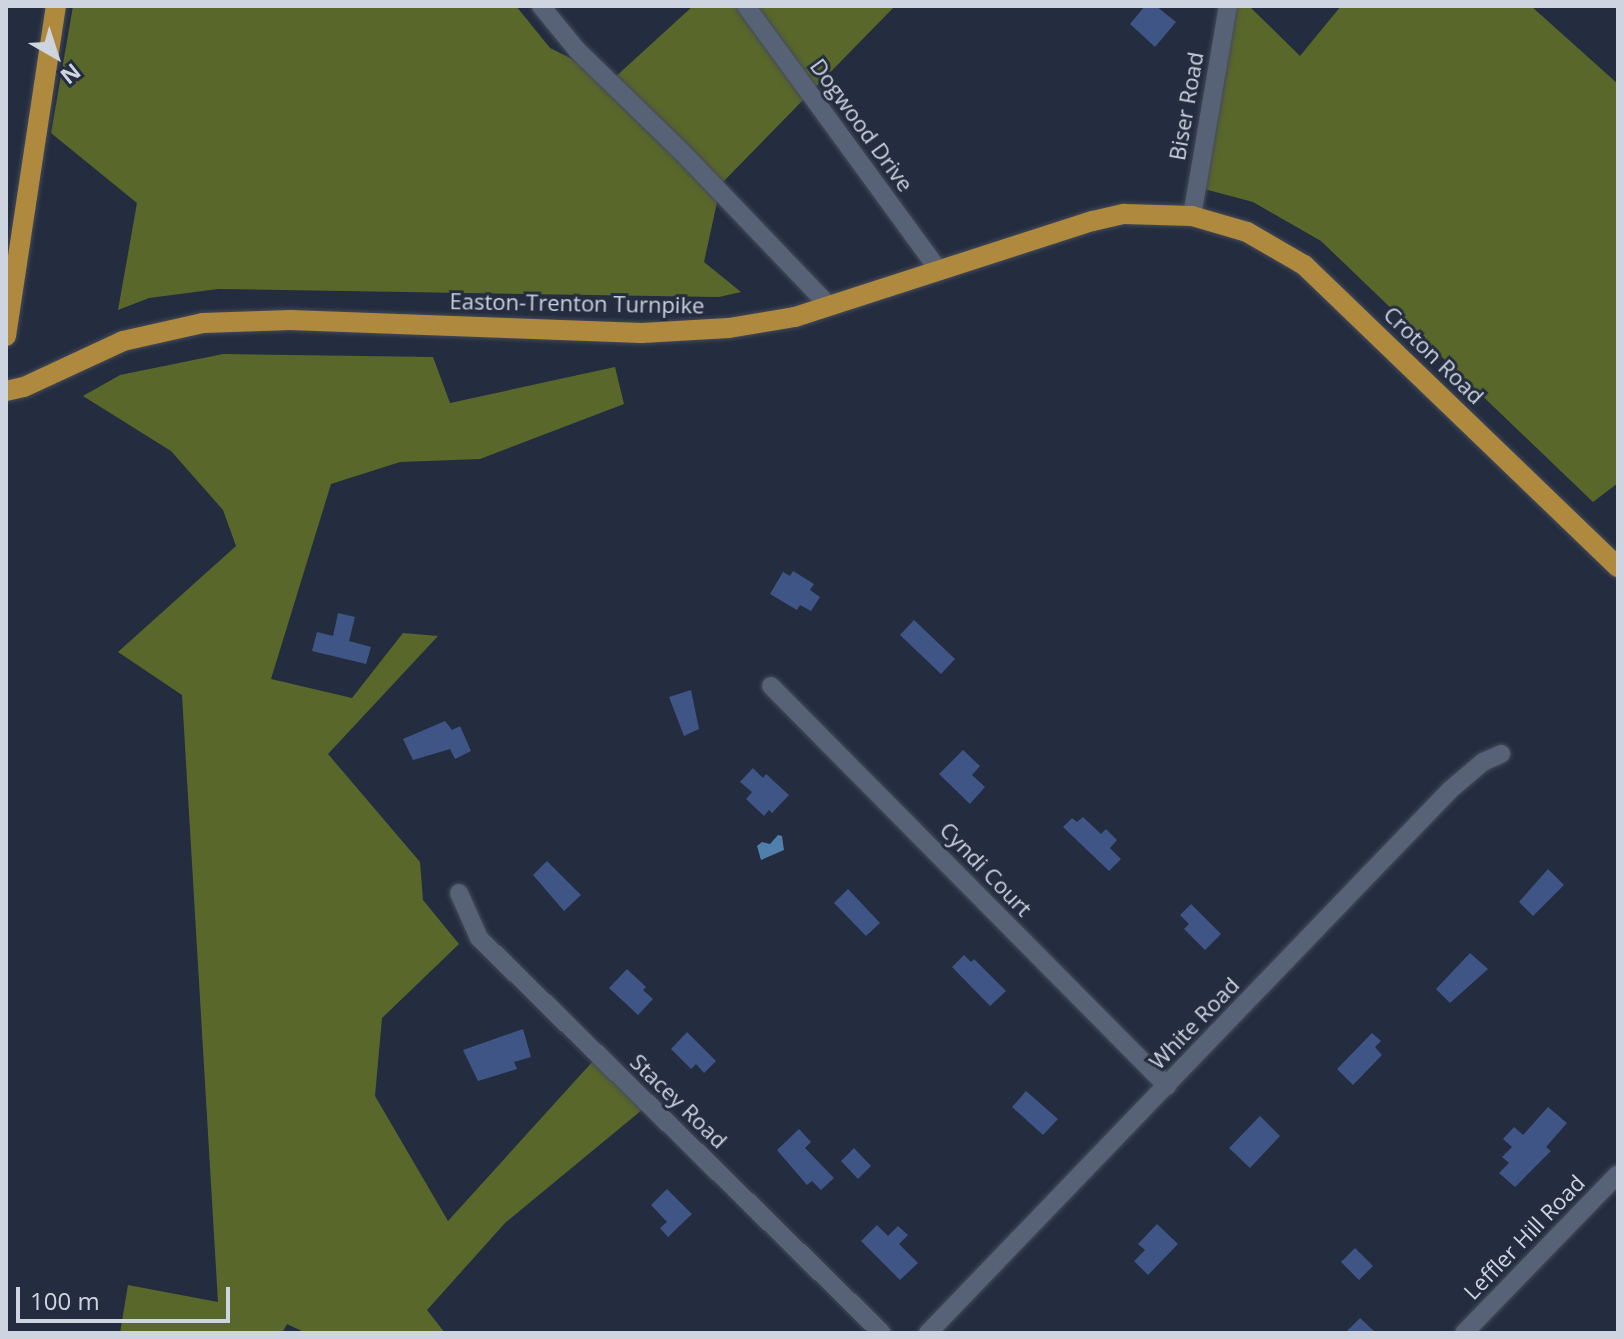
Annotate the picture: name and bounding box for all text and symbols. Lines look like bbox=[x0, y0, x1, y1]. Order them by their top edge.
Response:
north arrow bbox=[16, 16, 96, 96]
street label: Biser Road bbox=[1163, 50, 1209, 162]
street label: Dogwood Drive bbox=[805, 53, 919, 197]
text: N bbox=[55, 57, 88, 92]
street label: Easton-Trenton Turnpike bbox=[449, 288, 705, 318]
street label: Croton Road bbox=[1378, 301, 1490, 409]
street label: Cyndi Court bbox=[935, 816, 1037, 922]
street label: White Road bbox=[1144, 971, 1244, 1075]
street label: Stacey Road bbox=[625, 1048, 733, 1154]
street label: Leffler Hill Road bbox=[1458, 1169, 1590, 1305]
scale bar bbox=[20, 1271, 234, 1321]
text: 100 m bbox=[30, 1284, 100, 1317]

